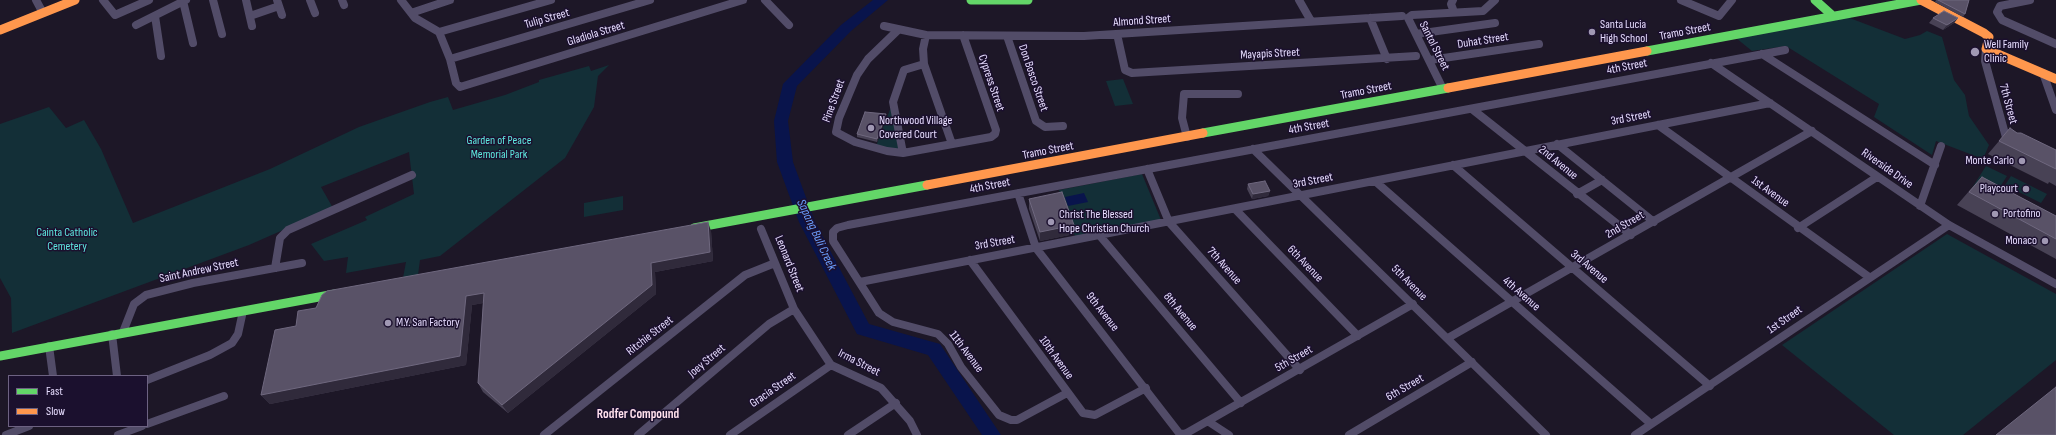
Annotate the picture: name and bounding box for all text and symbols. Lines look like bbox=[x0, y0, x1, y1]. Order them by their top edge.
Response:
street label: Tulip Street bbox=[523, 6, 571, 32]
street label: Almond Street bbox=[1113, 12, 1171, 30]
street label: Gladiola Street bbox=[566, 18, 626, 50]
place label: Santa Lucia High School bbox=[1600, 18, 1647, 46]
street label: Santol Street bbox=[1416, 19, 1452, 73]
street label: Tramo Street bbox=[1658, 20, 1712, 44]
marker: Santa Lucia High School bbox=[1587, 27, 1597, 37]
street label: Duhat Street bbox=[1456, 30, 1510, 52]
place label: Well Family Clinic bbox=[1984, 38, 2029, 66]
street label: Don Bosco Street bbox=[1015, 43, 1051, 113]
street label: Mayapis Street bbox=[1240, 45, 1300, 63]
marker: Well Family Clinic bbox=[1969, 46, 1981, 58]
street label: Cypress Street bbox=[975, 53, 1007, 113]
street label: 4th Street bbox=[1605, 56, 1649, 78]
street label: Pine Street bbox=[820, 78, 848, 124]
street label: Tramo Street bbox=[1339, 79, 1393, 103]
street label: 7th Street bbox=[1996, 82, 2020, 126]
street label: 3rd Street bbox=[1610, 107, 1652, 129]
place label: Northwood Village Covered Court bbox=[879, 114, 952, 142]
street label: 4th Street bbox=[1288, 116, 1330, 138]
marker: Northwood Village Covered Court bbox=[866, 123, 876, 133]
park label: Garden of Peace Memorial Park bbox=[466, 134, 532, 162]
street label: Tramo Street bbox=[1021, 139, 1075, 163]
street label: 2nd Avenue bbox=[1535, 143, 1581, 183]
street label: Riverside Drive bbox=[1858, 146, 1916, 192]
place label: Monte Carlo bbox=[1965, 154, 2014, 168]
marker: Monte Carlo bbox=[2017, 156, 2027, 166]
street label: 3rd Street bbox=[1292, 170, 1334, 192]
street label: 1st Avenue bbox=[1748, 173, 1792, 211]
street label: 4th Street bbox=[968, 175, 1012, 197]
place label: Playcourt bbox=[1980, 182, 2018, 196]
marker: Playcourt bbox=[2021, 184, 2031, 194]
water label: Sapang Buli Creek bbox=[793, 197, 839, 273]
place label: Portofino bbox=[2003, 207, 2040, 221]
place label: Christ The Blessed Hope Christian Church bbox=[1059, 208, 1149, 236]
street label: 2nd Street bbox=[1603, 208, 1647, 242]
marker: Portofino bbox=[1990, 209, 2000, 219]
marker: Christ The Blessed Hope Christian Church bbox=[1046, 217, 1056, 227]
park label: Cainta Catholic Cemetery bbox=[36, 226, 98, 254]
street label: 3rd Street bbox=[974, 232, 1016, 254]
street label: Leonard Street bbox=[771, 234, 807, 294]
place label: Monaco bbox=[2005, 234, 2037, 248]
marker: Monaco bbox=[2040, 236, 2050, 246]
street label: 6th Avenue bbox=[1284, 243, 1326, 285]
street label: 7th Avenue bbox=[1204, 244, 1244, 288]
street label: 3rd Avenue bbox=[1567, 247, 1611, 287]
street label: Saint Andrew Street bbox=[158, 256, 240, 286]
street label: 5th Avenue bbox=[1388, 262, 1430, 304]
street label: 4th Avenue bbox=[1499, 274, 1543, 314]
street label: 9th Avenue bbox=[1082, 290, 1122, 334]
street label: 8th Avenue bbox=[1160, 290, 1200, 334]
street label: 1st Street bbox=[1765, 303, 1805, 337]
street label: Ritchie Street bbox=[624, 313, 676, 359]
place label: M.Y. San Factory bbox=[396, 316, 460, 330]
marker: M.Y. San Factory bbox=[383, 318, 393, 328]
street label: 11th Avenue bbox=[946, 328, 986, 376]
street label: 10th Avenue bbox=[1036, 334, 1076, 382]
street label: Joey Street bbox=[686, 341, 728, 381]
street label: 5th Street bbox=[1273, 343, 1315, 375]
street label: Irma Street bbox=[835, 346, 883, 380]
street label: Gracia Street bbox=[747, 369, 799, 411]
street label: 6th Street bbox=[1384, 371, 1426, 405]
legend bbox=[8, 375, 148, 427]
text: Fast bbox=[46, 384, 63, 399]
text: Slow bbox=[46, 404, 65, 419]
district label: Rodfer Compound bbox=[597, 407, 679, 423]

